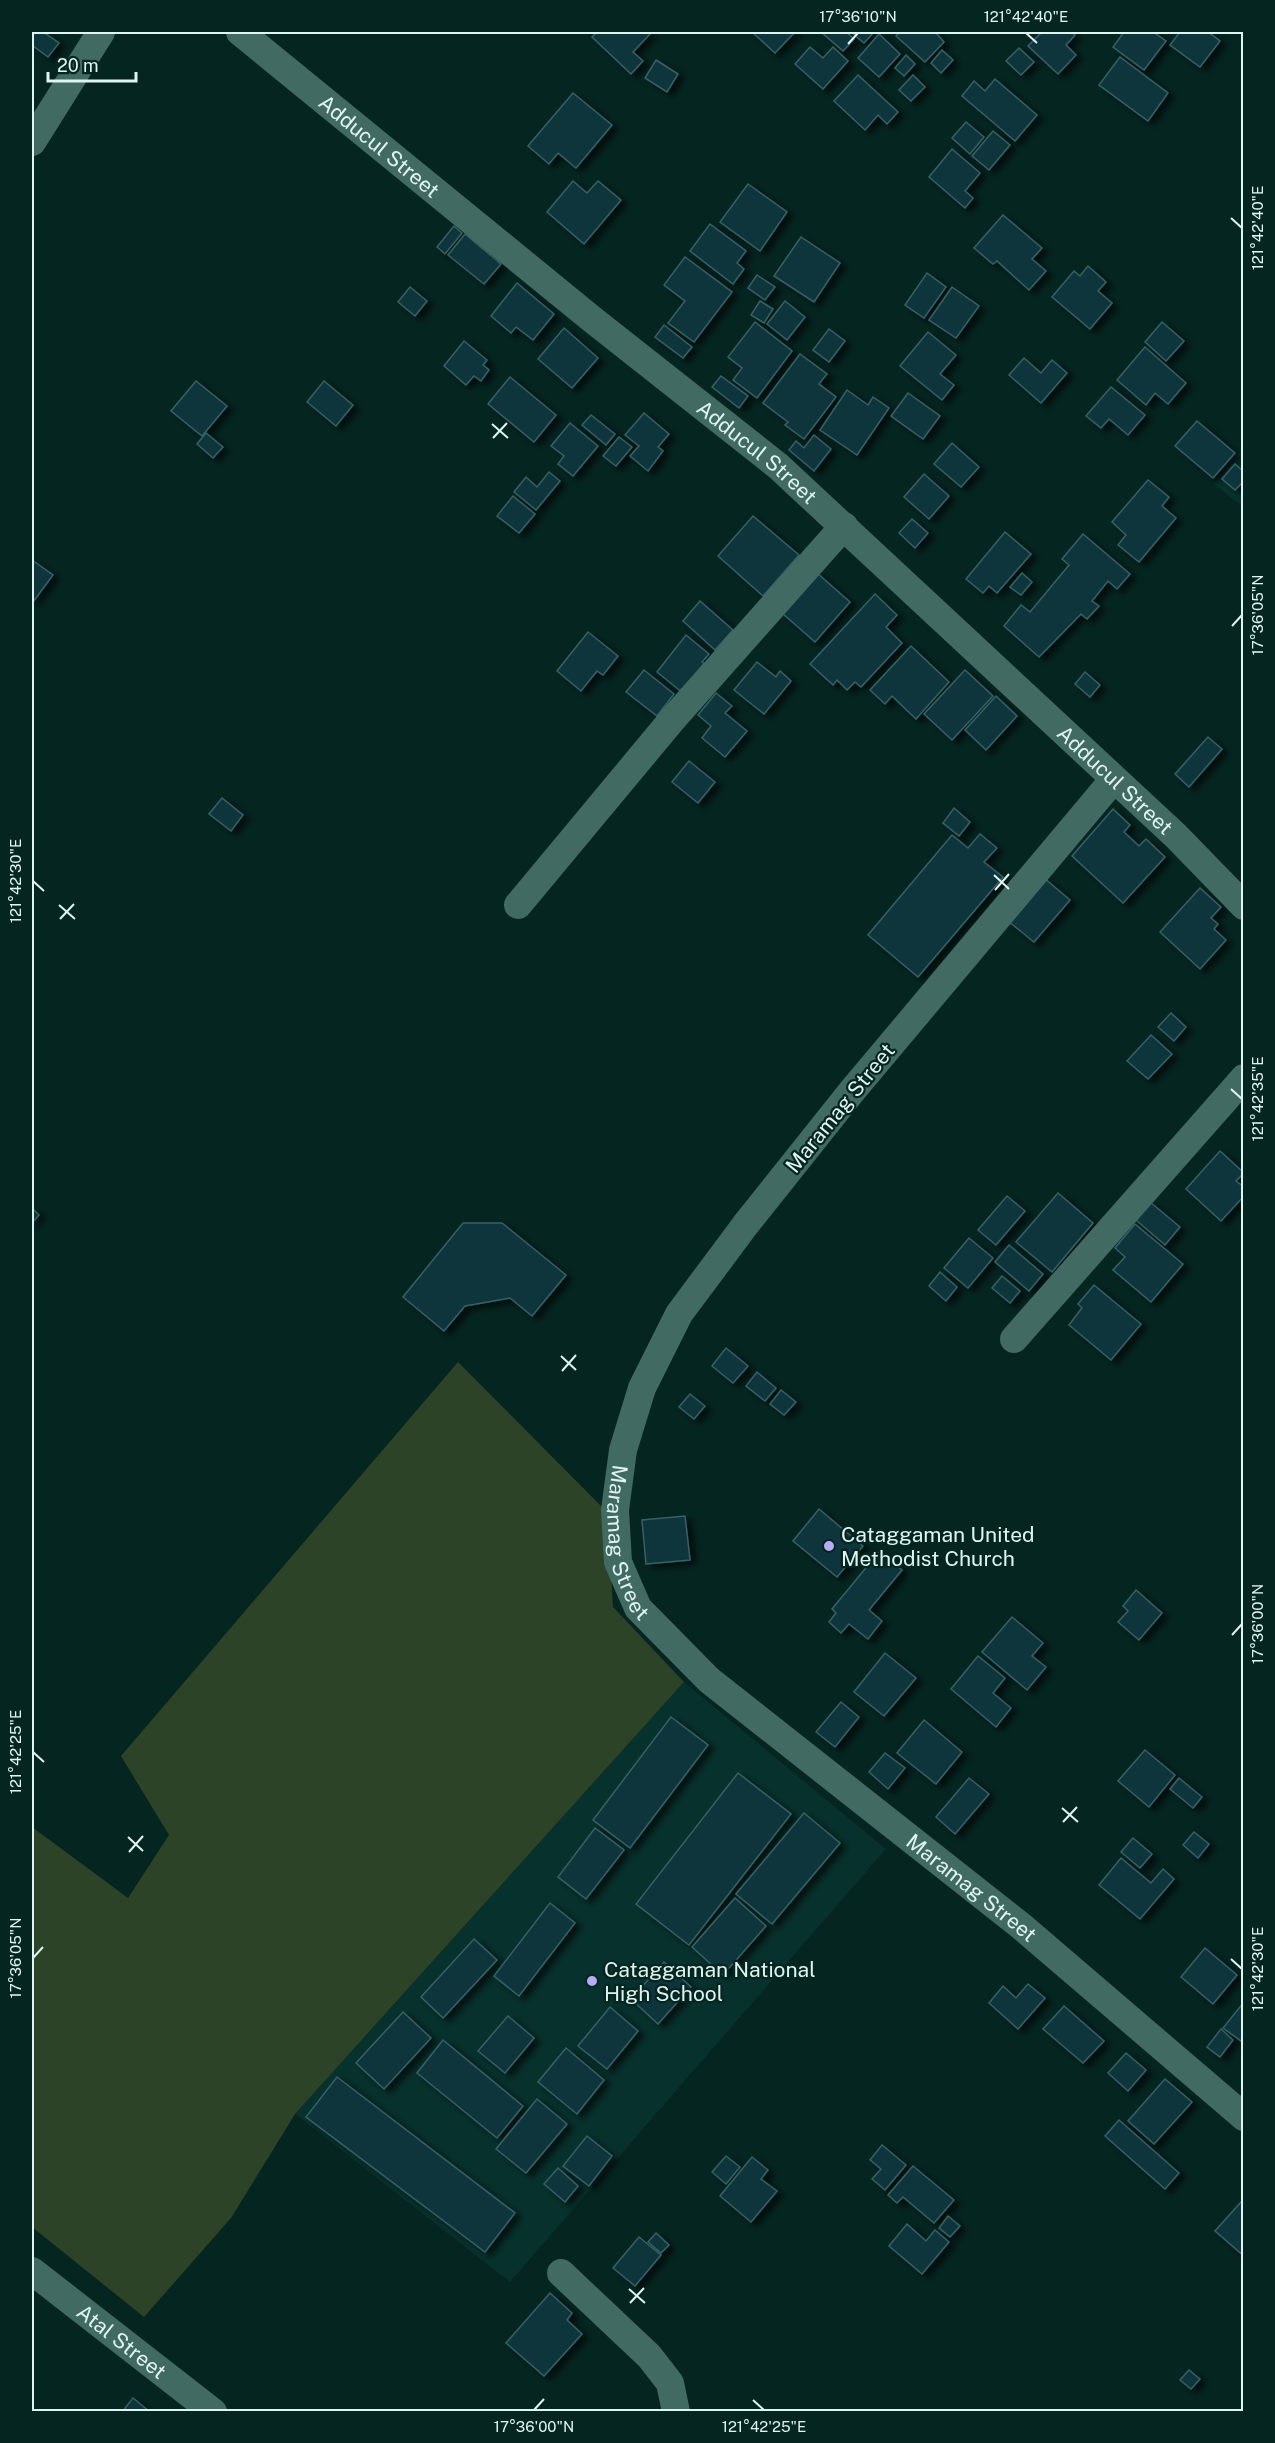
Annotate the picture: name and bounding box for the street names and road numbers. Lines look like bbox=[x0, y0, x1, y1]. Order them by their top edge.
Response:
street label: Adducul Street bbox=[314, 89, 445, 202]
street label: Adducul Street bbox=[692, 395, 822, 509]
street label: Adducul Street bbox=[1053, 720, 1178, 839]
street label: Maramag Street bbox=[780, 1038, 900, 1178]
street label: Maramag Street bbox=[602, 1463, 655, 1625]
street label: Maramag Street bbox=[902, 1828, 1042, 1947]
street label: Atal Street bbox=[72, 2299, 172, 2384]

